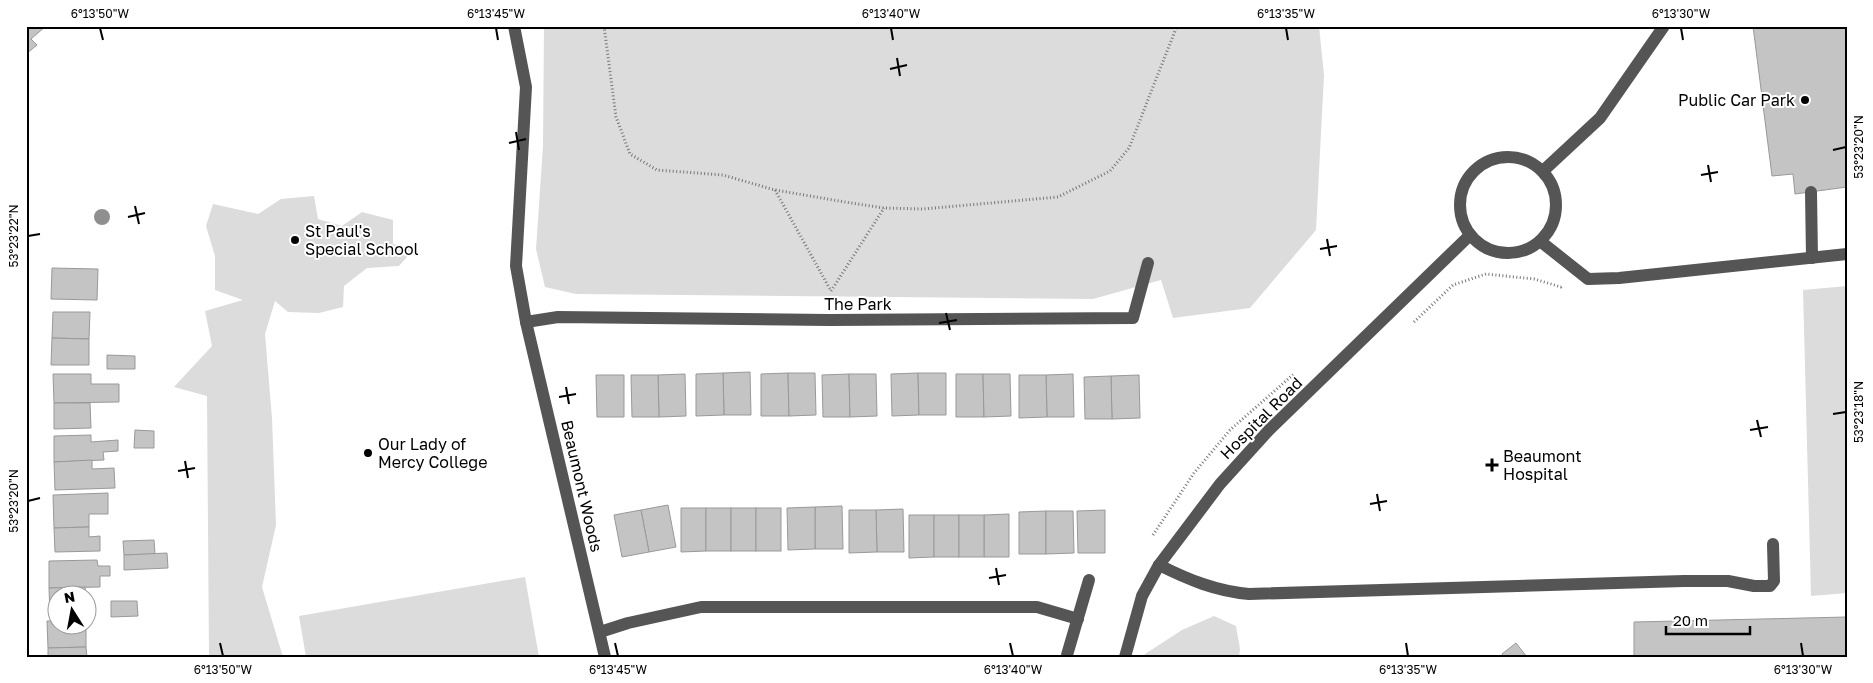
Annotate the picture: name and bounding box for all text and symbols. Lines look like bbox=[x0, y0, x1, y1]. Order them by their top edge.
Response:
text: 6°13'50"W bbox=[71, 6, 130, 21]
text: 6°13'45"W bbox=[467, 6, 526, 21]
text: 6°13'40"W bbox=[862, 6, 921, 21]
text: 6°13'35"W bbox=[1257, 6, 1315, 21]
text: 6°13'30"W bbox=[1652, 6, 1711, 21]
place label: Public Car Park bbox=[1678, 90, 1795, 110]
marker: Public Car Park bbox=[1799, 94, 1811, 106]
text: 53°23'20"N bbox=[1851, 115, 1866, 179]
text: 53°23'22"N bbox=[6, 204, 21, 268]
place label: St Paul's Special School bbox=[305, 221, 419, 259]
marker: St Paul's Special School bbox=[289, 234, 301, 246]
street label: The Park bbox=[824, 294, 892, 314]
street label: Hospital Road bbox=[1216, 373, 1306, 463]
text: 53°23'18"N bbox=[1851, 381, 1866, 443]
street label: Beaumont Woods bbox=[557, 418, 607, 554]
place label: Our Lady of Mercy College bbox=[378, 434, 487, 472]
place label: Beaumont Hospital bbox=[1503, 446, 1582, 484]
marker: Our Lady of Mercy College bbox=[362, 447, 374, 459]
marker: Beaumont Hospital bbox=[1485, 458, 1499, 472]
text: 53°23'20"N bbox=[6, 469, 21, 533]
north arrow bbox=[48, 586, 98, 636]
text: N bbox=[63, 587, 76, 606]
scale bar bbox=[1666, 603, 1749, 635]
text: 20 m bbox=[1673, 611, 1708, 629]
text: 6°13'50"W bbox=[194, 662, 253, 677]
text: 6°13'45"W bbox=[589, 662, 648, 677]
text: 6°13'40"W bbox=[984, 662, 1043, 677]
text: 6°13'35"W bbox=[1379, 662, 1437, 677]
text: 6°13'30"W bbox=[1774, 662, 1833, 677]

